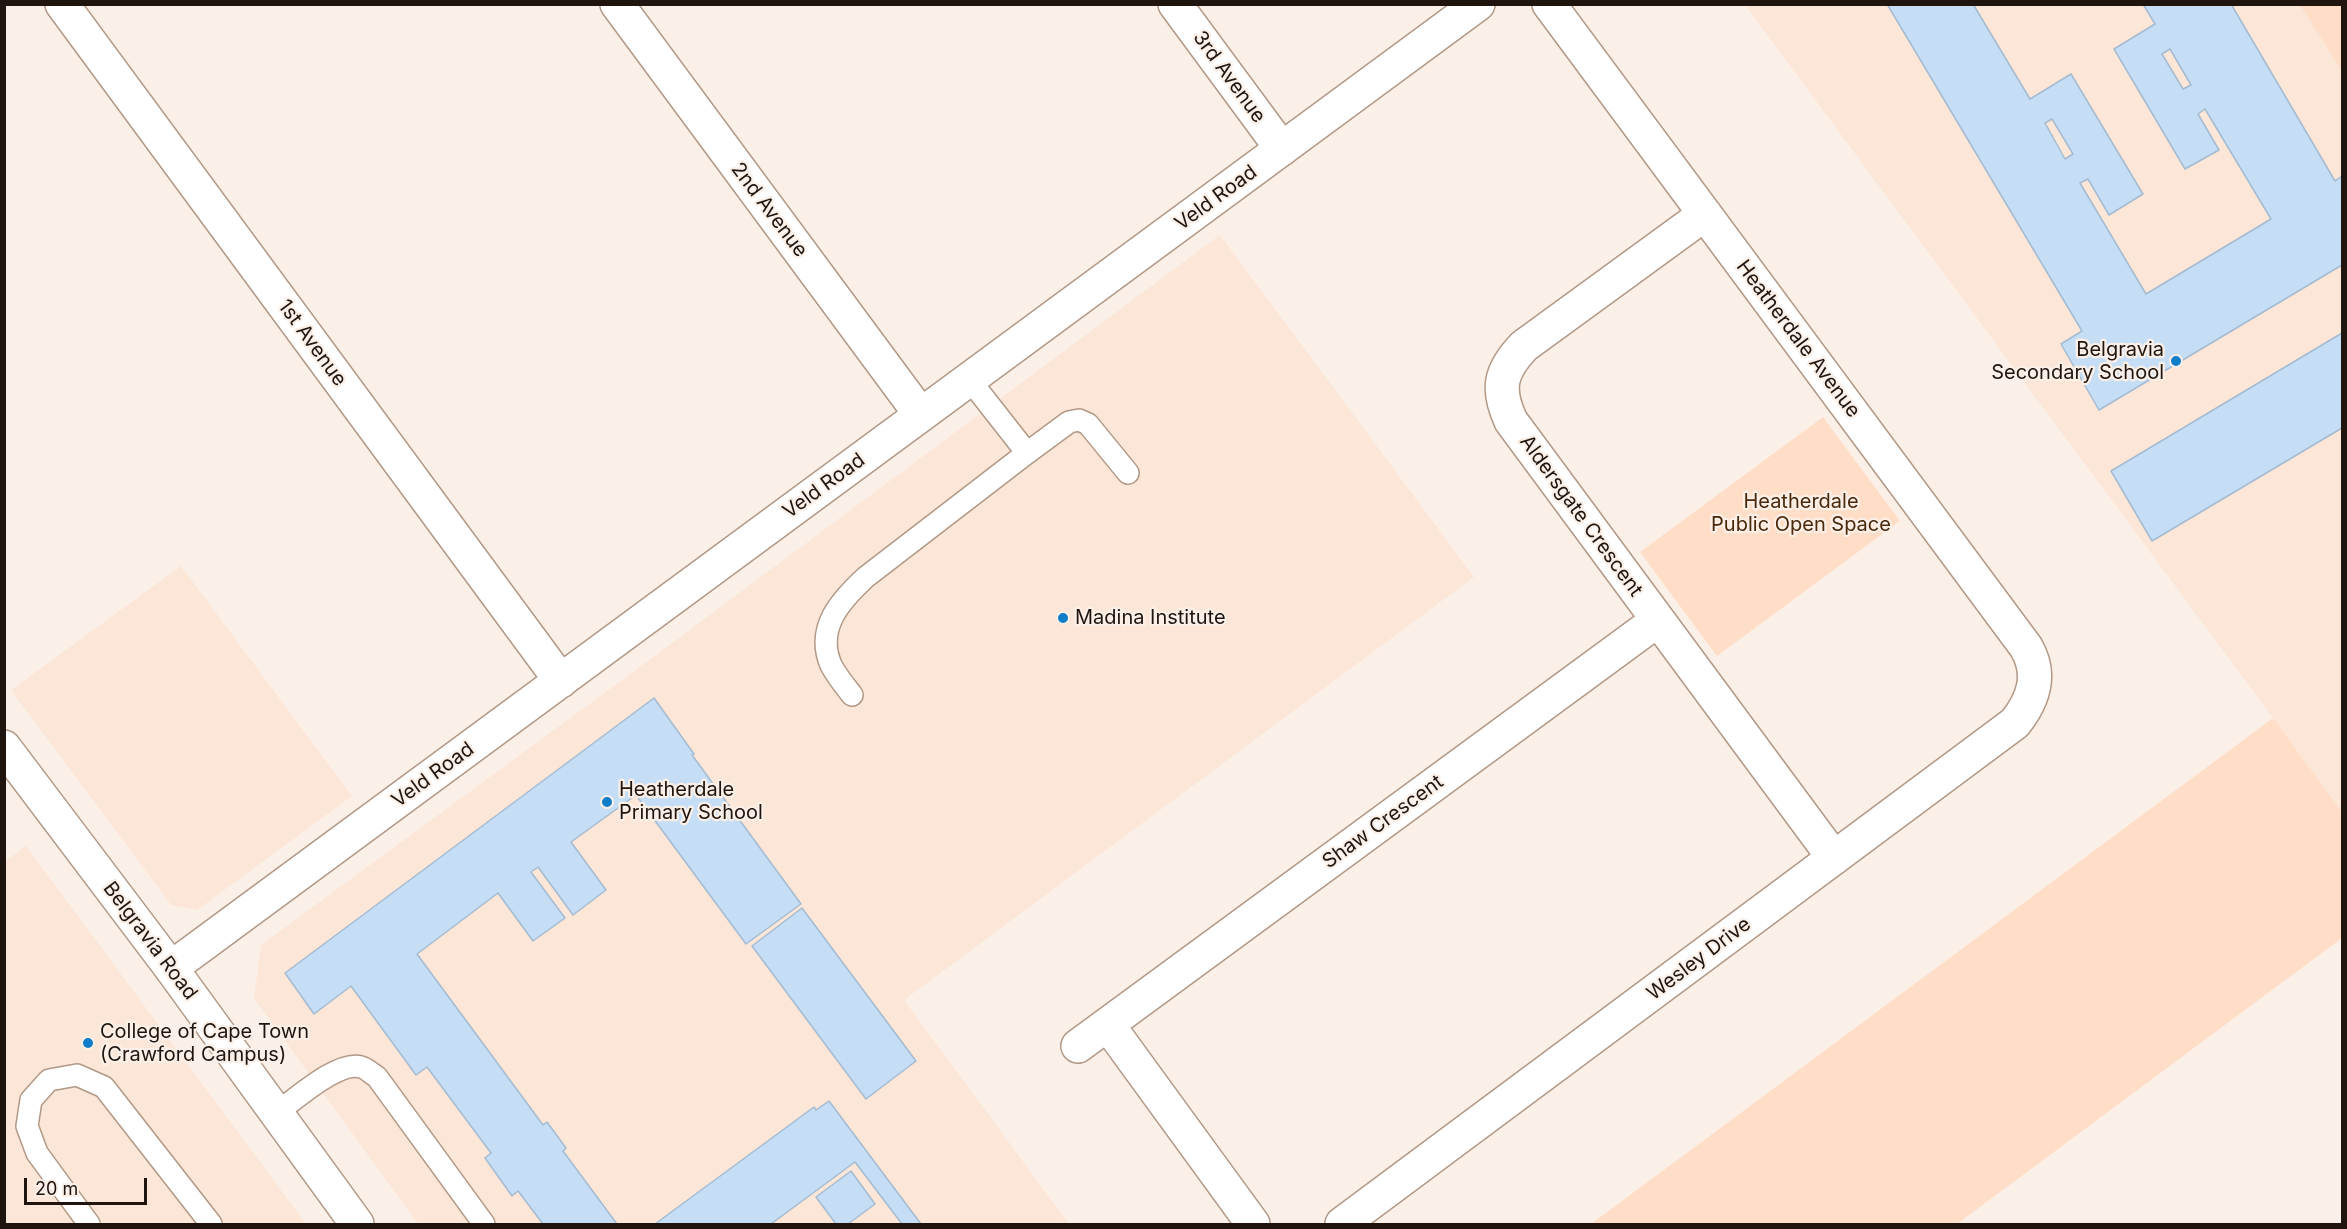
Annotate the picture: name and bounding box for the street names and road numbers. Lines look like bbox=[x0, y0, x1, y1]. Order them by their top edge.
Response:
street label: 3rd Avenue bbox=[1188, 26, 1270, 128]
street label: 2nd Avenue bbox=[726, 158, 812, 262]
street label: Veld Road bbox=[1170, 160, 1262, 236]
street label: Heatherdale Avenue bbox=[1731, 255, 1865, 423]
street label: 1st Avenue bbox=[273, 295, 351, 391]
street label: Aldersgate Crescent bbox=[1515, 431, 1647, 601]
street label: Veld Road bbox=[778, 448, 870, 524]
street label: Veld Road bbox=[387, 737, 479, 813]
street label: Shaw Crescent bbox=[1318, 770, 1448, 874]
street label: Belgravia Road bbox=[98, 877, 202, 1005]
street label: Wesley Drive bbox=[1642, 912, 1756, 1006]

